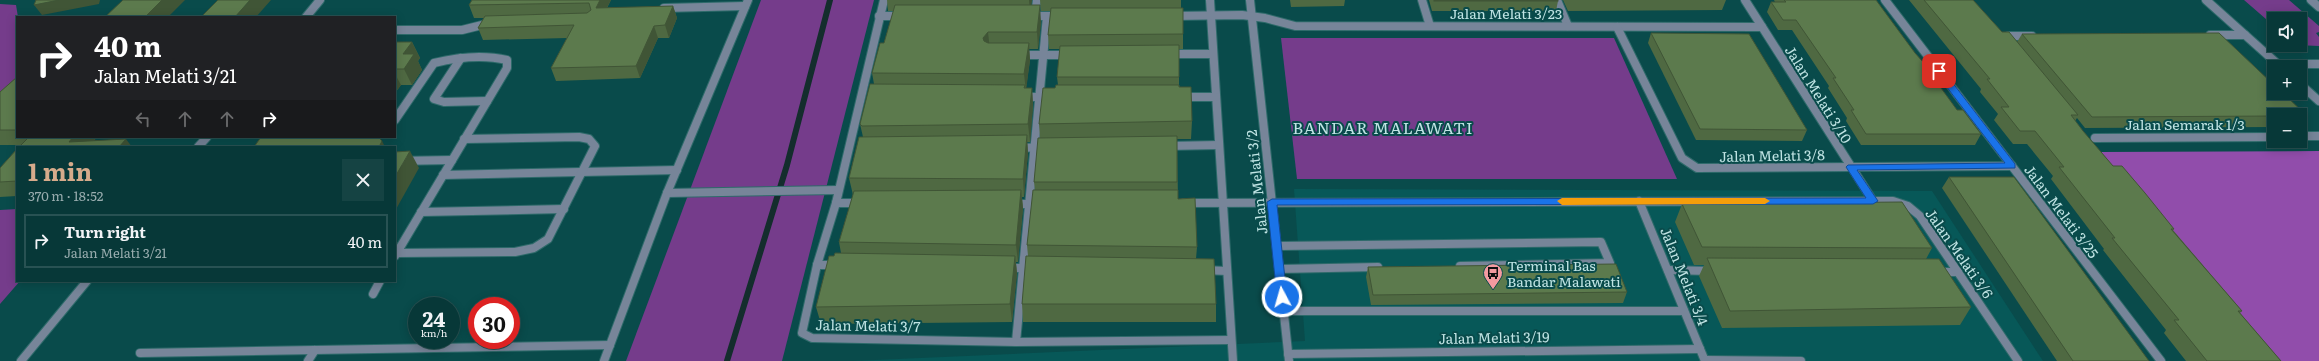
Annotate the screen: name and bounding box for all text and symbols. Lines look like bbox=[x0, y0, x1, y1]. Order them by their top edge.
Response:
street label: Jalan Melati 3/23 bbox=[1450, 3, 1562, 23]
map controls bbox=[2267, 12, 2307, 148]
button: sound bbox=[2267, 12, 2307, 52]
text: 40 m bbox=[94, 24, 162, 66]
icon: right bbox=[28, 32, 80, 84]
street label: Jalan Melati 3/10 bbox=[1781, 41, 1857, 147]
pin bbox=[1922, 54, 1956, 88]
icon: arrive bbox=[1928, 60, 1950, 82]
button: + bbox=[2267, 60, 2307, 100]
text: Jalan Melati 3/21 bbox=[94, 62, 236, 89]
icon: left bbox=[132, 108, 154, 130]
icon: ahead bbox=[174, 108, 196, 130]
icon: ahead bbox=[216, 108, 238, 130]
icon: right bbox=[258, 108, 280, 130]
button: − bbox=[2267, 108, 2307, 148]
street label: Jalan Semarak 1/3 bbox=[2125, 114, 2245, 134]
district label: BANDAR MALAWATI bbox=[1293, 115, 1473, 139]
street label: Jalan Melati 3/2 bbox=[1241, 129, 1271, 235]
street label: Jalan Melati 3/8 bbox=[1719, 144, 1825, 166]
text: 1 min bbox=[28, 153, 92, 188]
button: close bbox=[342, 159, 384, 201]
street label: Jalan Melati 3/25 bbox=[2020, 160, 2104, 262]
text: 370 m · 18:52 bbox=[28, 186, 103, 205]
street label: Jalan Melati 3/6 bbox=[1922, 204, 1999, 302]
text: Turn right bbox=[64, 220, 146, 243]
street label: Jalan Melati 3/4 bbox=[1656, 224, 1714, 328]
icon: right bbox=[30, 230, 52, 252]
text: 40 m bbox=[348, 230, 382, 253]
text: Jalan Melati 3/21 bbox=[64, 243, 167, 262]
place label: Terminal Bas Bandar Malawati bbox=[1507, 255, 1621, 291]
bus stop icon: Terminal Bas Bandar Malawati bbox=[1482, 262, 1504, 290]
position arrow bbox=[1261, 276, 1303, 318]
speed limit sign: 30 bbox=[468, 297, 520, 349]
text: 24 bbox=[423, 303, 445, 333]
street label: Jalan Melati 3/7 bbox=[815, 314, 921, 336]
text: km/h bbox=[421, 325, 447, 340]
street label: Jalan Melati 3/19 bbox=[1438, 326, 1550, 348]

